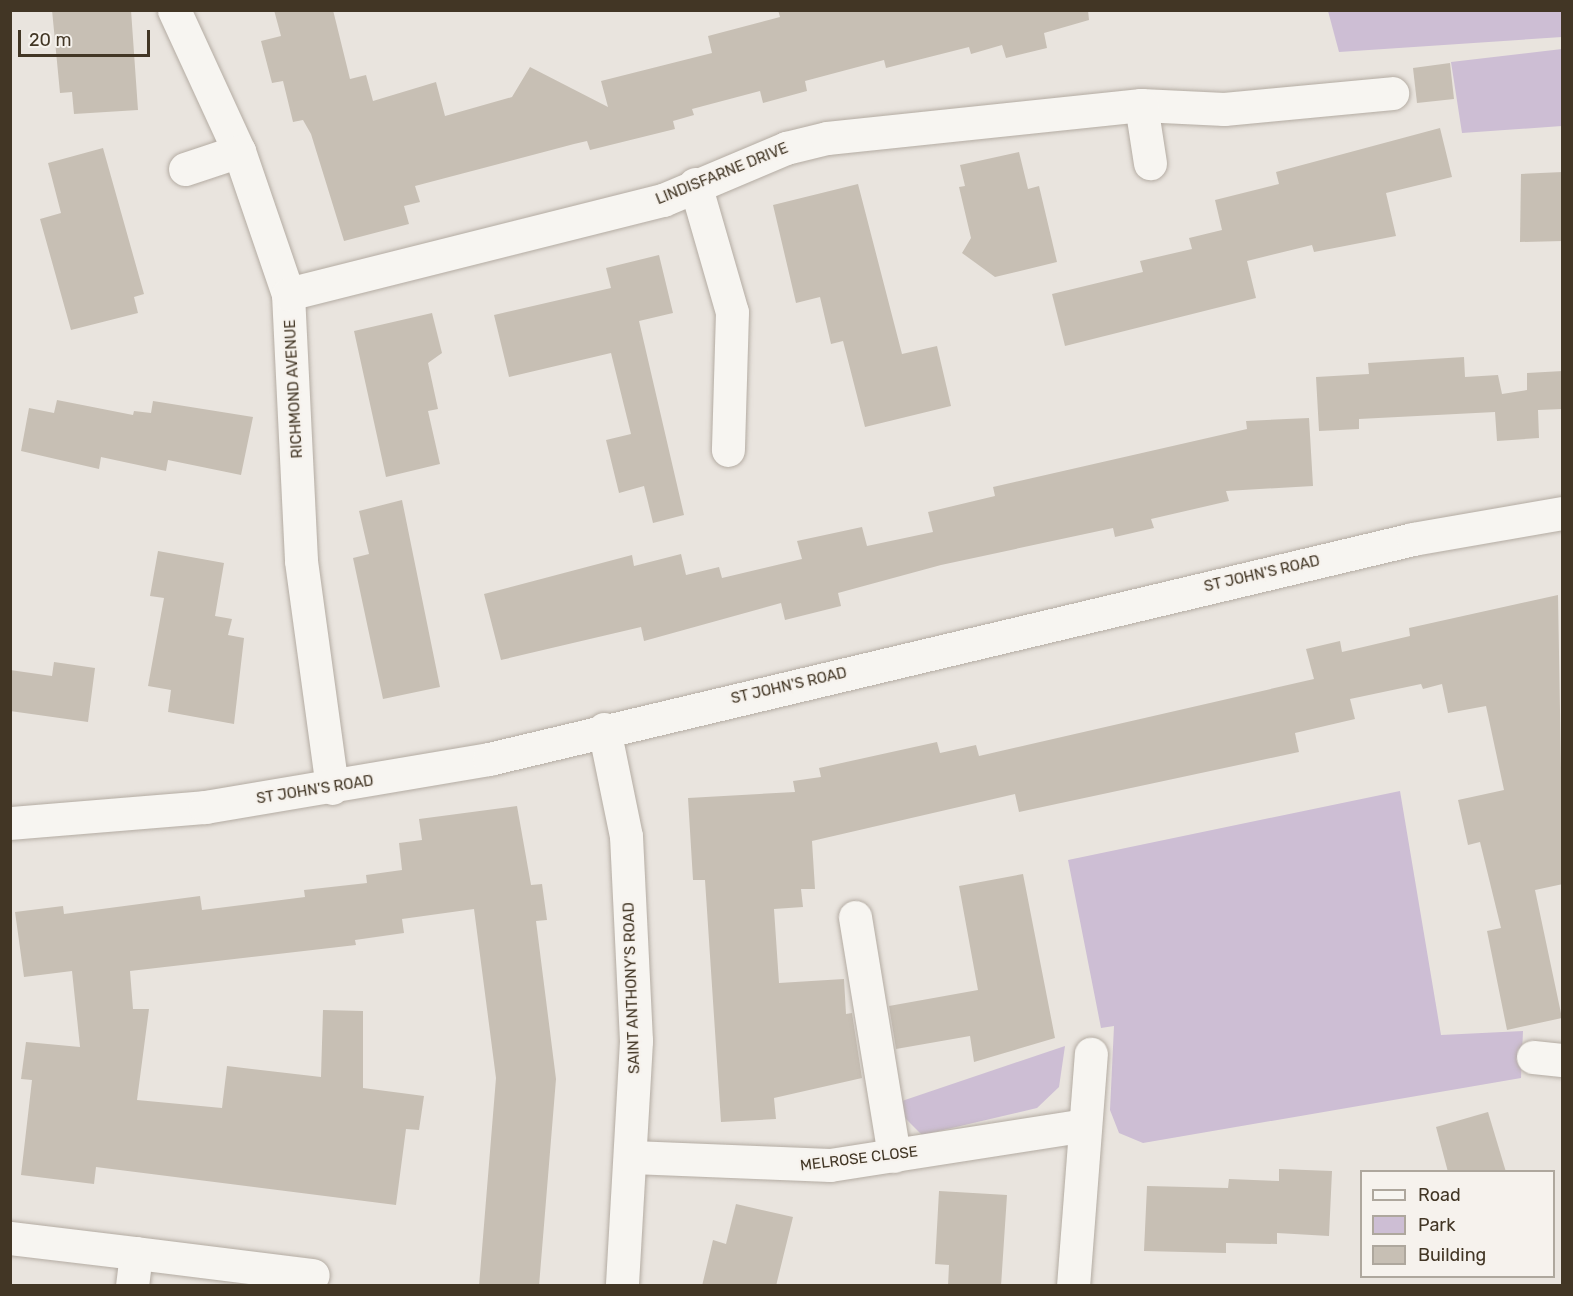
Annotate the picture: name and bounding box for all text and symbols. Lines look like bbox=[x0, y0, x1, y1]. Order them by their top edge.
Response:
scale bar bbox=[21, 18, 153, 56]
text: 20 m bbox=[29, 29, 71, 51]
street label: LINDISFARNE DRIVE bbox=[653, 139, 791, 209]
street label: RICHMOND AVENUE bbox=[281, 319, 307, 459]
street label: ST JOHN'S ROAD bbox=[1202, 552, 1322, 596]
street label: ST JOHN'S ROAD bbox=[729, 664, 849, 708]
street label: ST JOHN'S ROAD bbox=[255, 772, 375, 808]
street label: SAINT ANTHONY'S ROAD bbox=[620, 901, 644, 1075]
street label: MELROSE CLOSE bbox=[799, 1143, 919, 1175]
legend bbox=[1360, 1170, 1555, 1278]
text: Road bbox=[1418, 1184, 1461, 1206]
text: Park bbox=[1418, 1214, 1455, 1236]
text: Building bbox=[1418, 1244, 1486, 1266]

